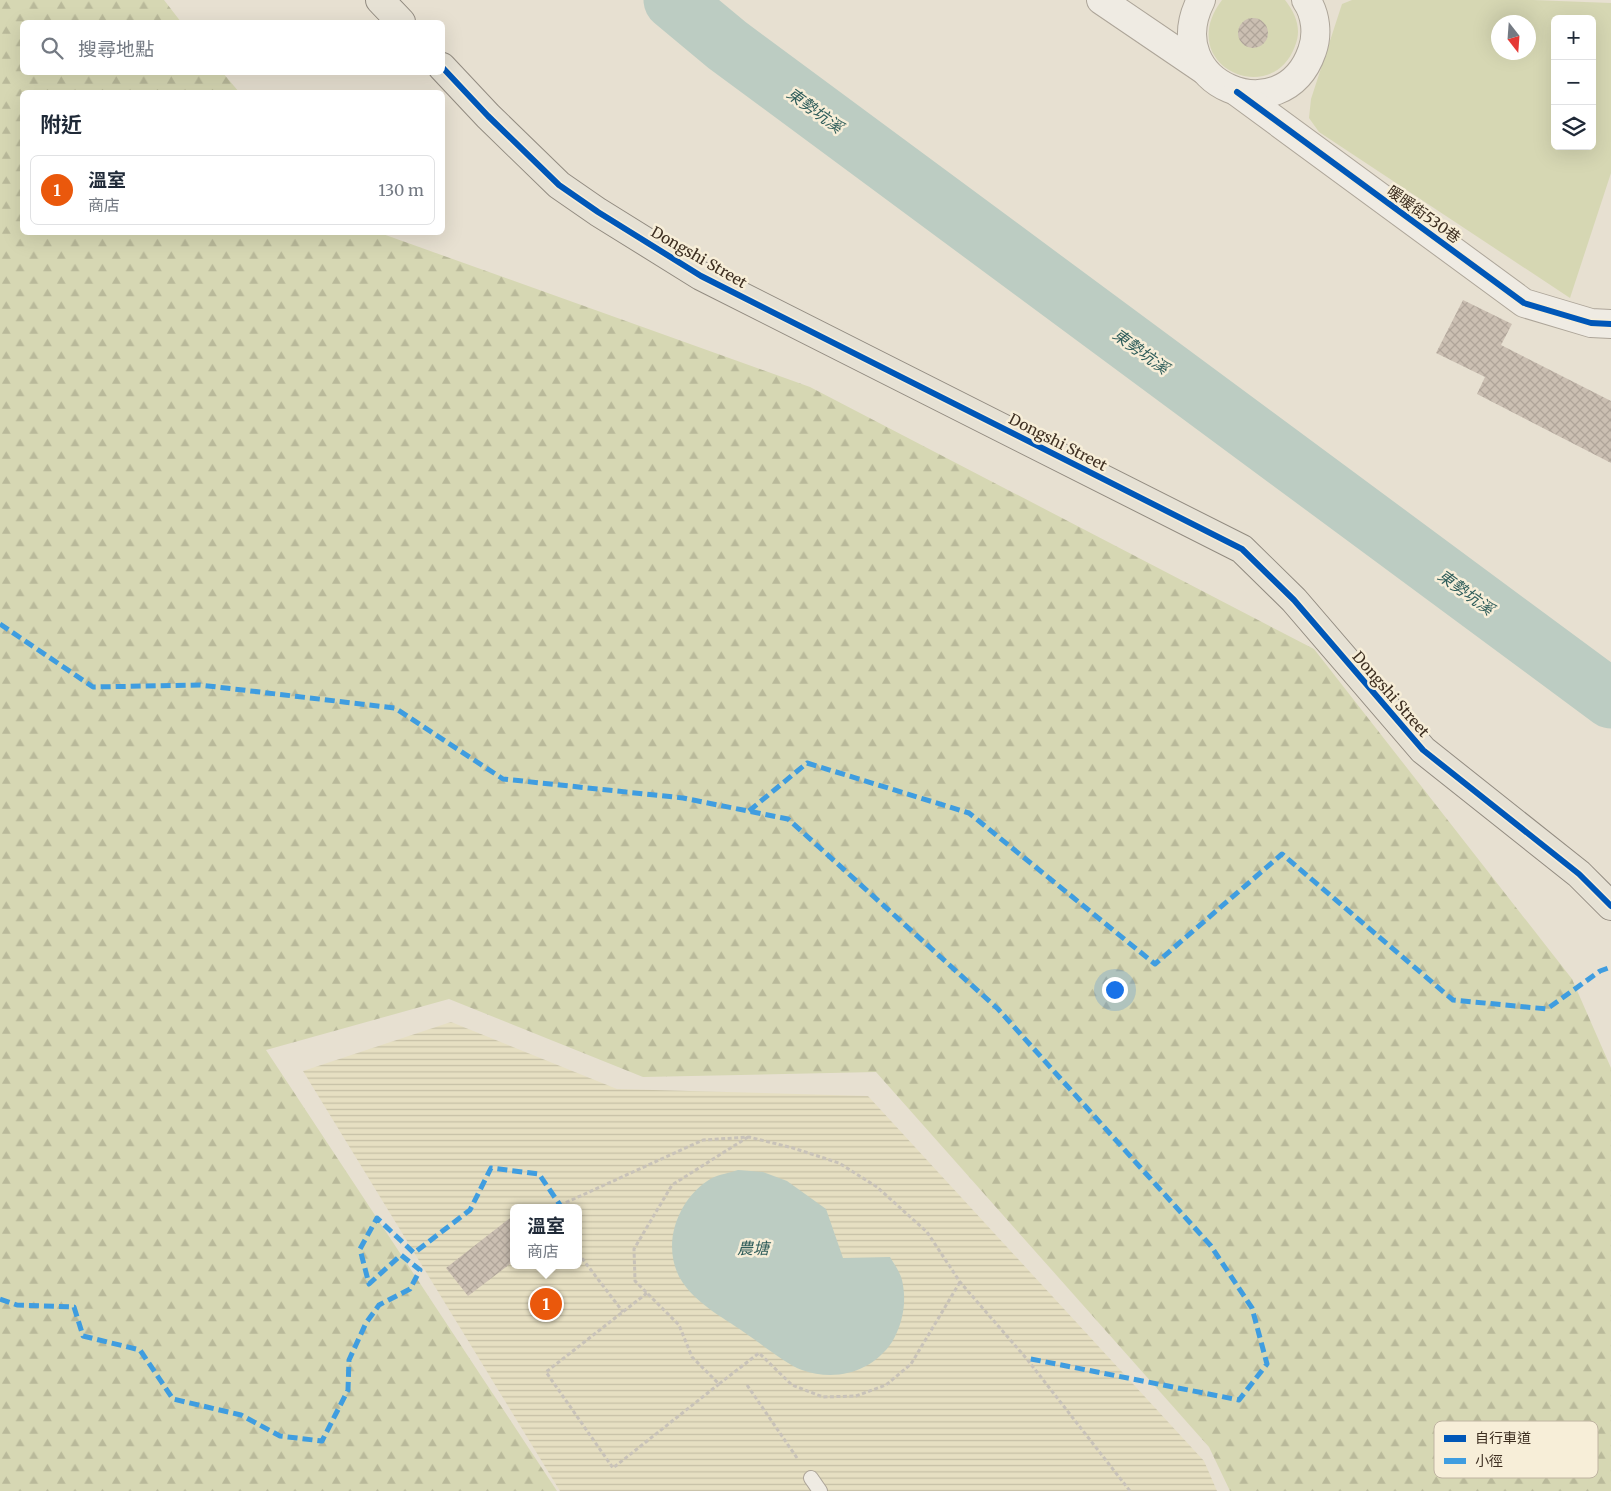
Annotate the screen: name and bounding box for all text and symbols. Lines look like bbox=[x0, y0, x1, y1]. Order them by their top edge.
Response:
north arrow bbox=[1491, 15, 1536, 60]
map controls bbox=[1551, 15, 1596, 150]
button: + bbox=[1551, 15, 1596, 60]
search box bbox=[20, 20, 445, 75]
icon: search bbox=[38, 34, 66, 62]
text: 搜尋地點 bbox=[78, 37, 154, 61]
button: − bbox=[1551, 60, 1596, 105]
water label: 東勢坑溪 bbox=[783, 83, 848, 138]
button: layers bbox=[1551, 105, 1596, 150]
text: 附近 bbox=[40, 111, 82, 138]
text: 溫室 bbox=[88, 168, 126, 192]
text: 1 bbox=[53, 180, 61, 200]
text: 130 m bbox=[378, 180, 424, 200]
street label: 暖暖街530巷 bbox=[1384, 181, 1464, 247]
text: 商店 bbox=[88, 195, 120, 215]
street label: Dongshi Street bbox=[648, 222, 750, 292]
water label: 東勢坑溪 bbox=[1109, 324, 1174, 379]
street label: Dongshi Street bbox=[1006, 409, 1110, 475]
water label: 東勢坑溪 bbox=[1434, 565, 1499, 620]
street label: Dongshi Street bbox=[1349, 647, 1434, 741]
your location bbox=[1102, 977, 1128, 1003]
popup bbox=[510, 1204, 582, 1269]
text: 溫室 bbox=[527, 1214, 565, 1238]
water label: 農塘 bbox=[737, 1238, 772, 1258]
text: 商店 bbox=[527, 1241, 559, 1261]
pin: 1 bbox=[530, 1285, 562, 1323]
legend bbox=[1434, 1421, 1598, 1478]
text: 自行車道 bbox=[1475, 1429, 1531, 1447]
text: 小徑 bbox=[1475, 1452, 1503, 1470]

